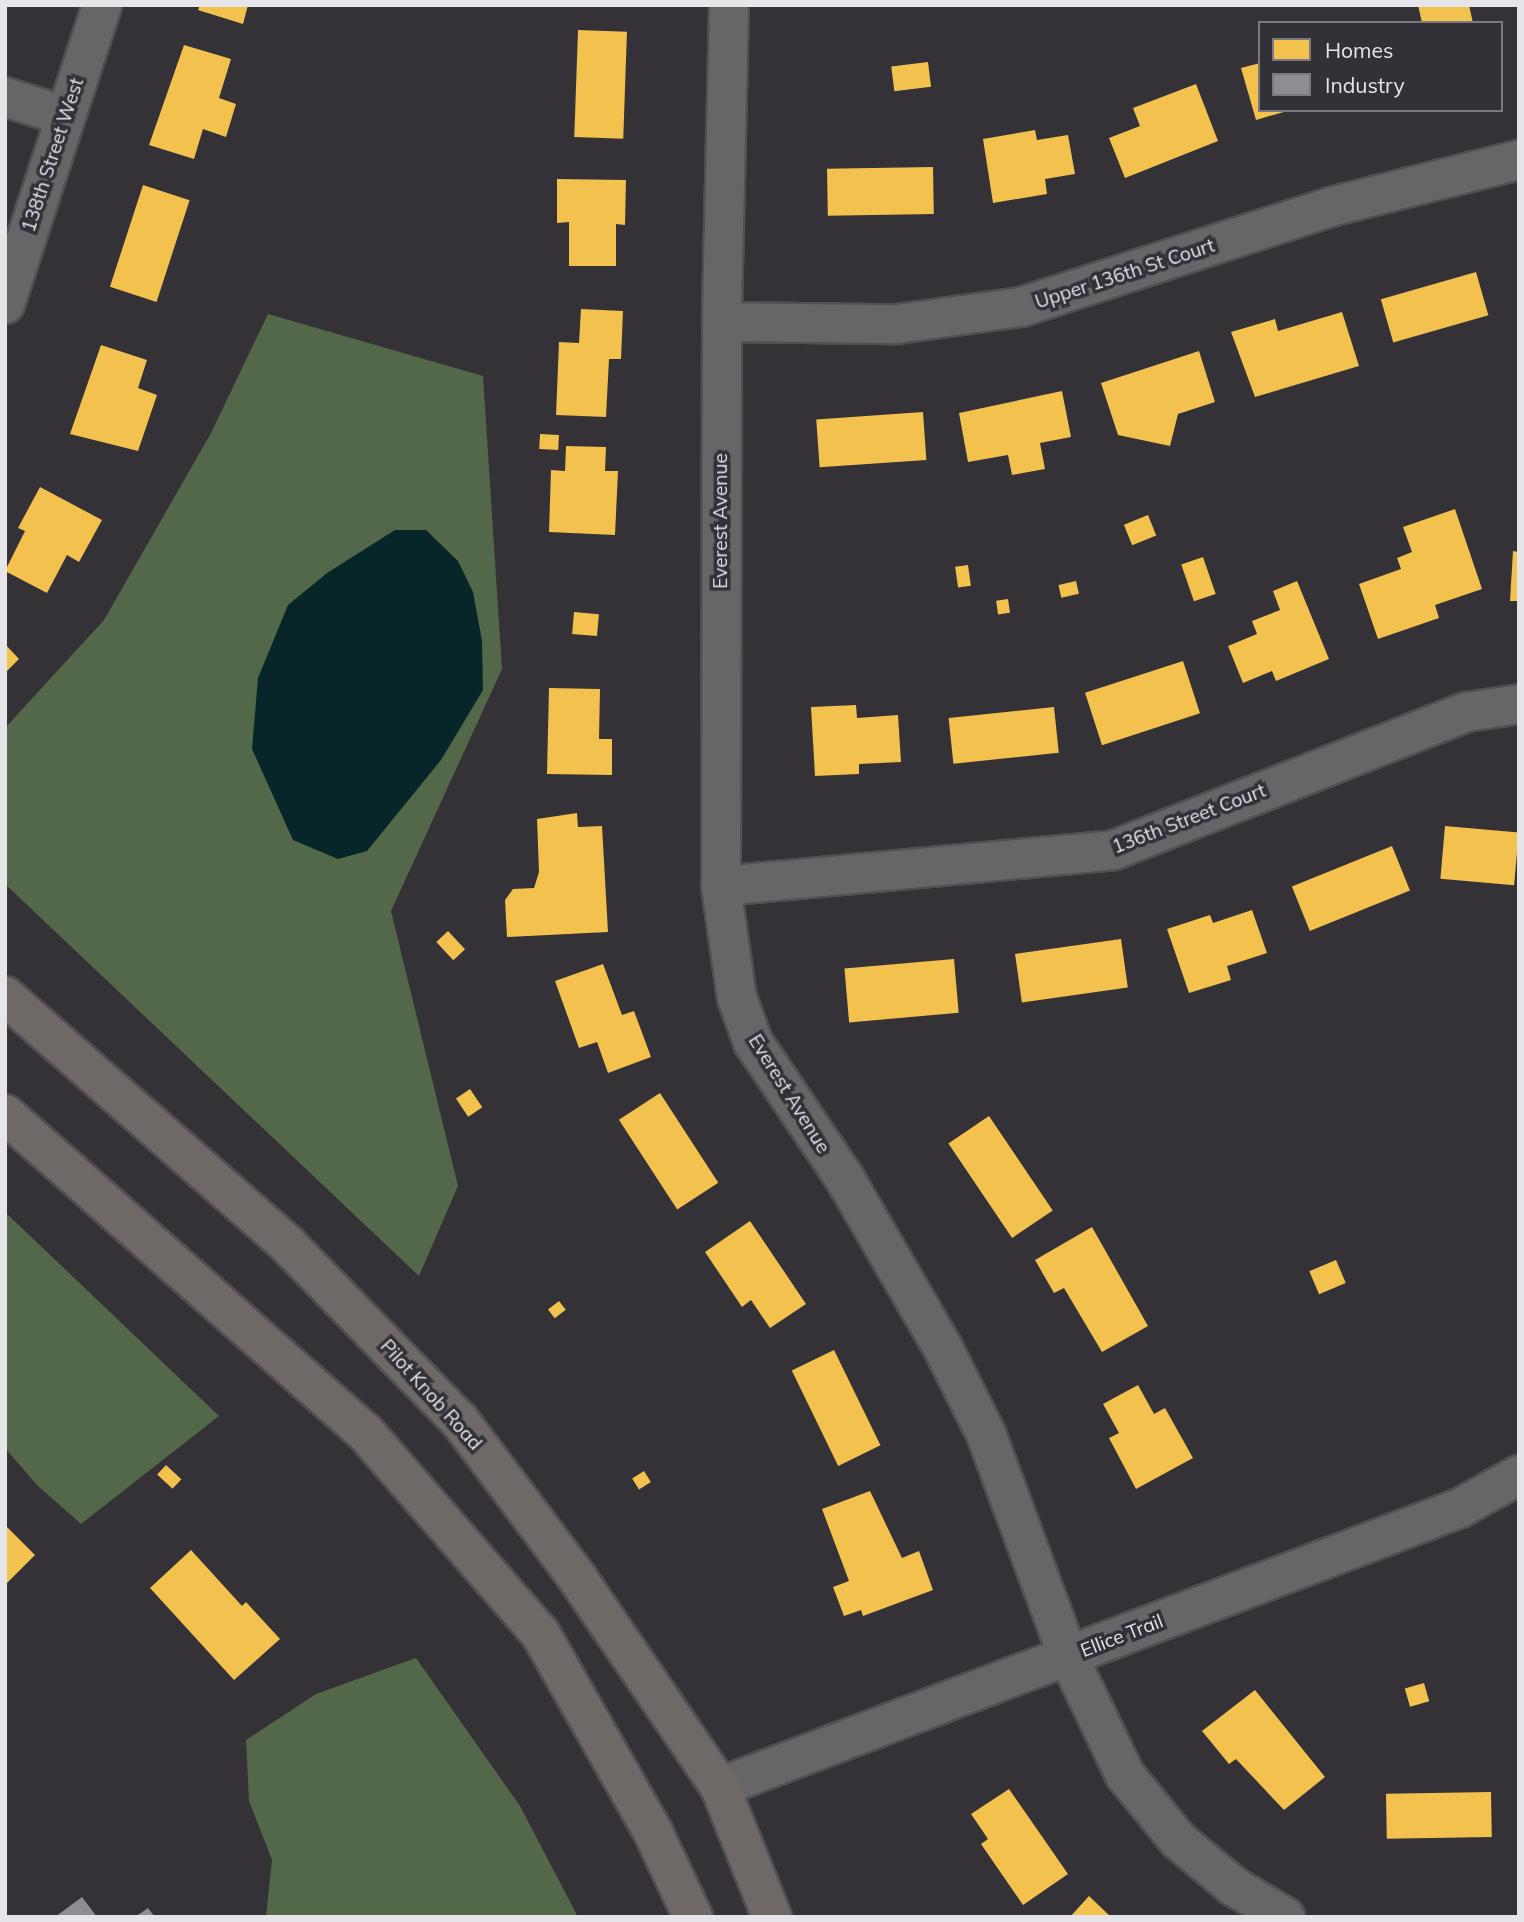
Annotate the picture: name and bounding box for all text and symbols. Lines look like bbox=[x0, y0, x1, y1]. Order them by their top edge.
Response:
legend bbox=[1258, 21, 1503, 112]
text: Homes bbox=[1325, 37, 1393, 63]
text: Industry bbox=[1325, 72, 1405, 98]
street label: 138th Street West bbox=[17, 75, 89, 235]
street label: Upper 136th St Court bbox=[1032, 234, 1218, 314]
street label: Everest Avenue bbox=[710, 453, 732, 589]
street label: 136th Street Court bbox=[1109, 779, 1269, 859]
street label: Everest Avenue bbox=[743, 1030, 835, 1158]
street label: Pilot Knob Road bbox=[375, 1335, 487, 1455]
street label: Ellice Trail bbox=[1078, 1610, 1166, 1662]

